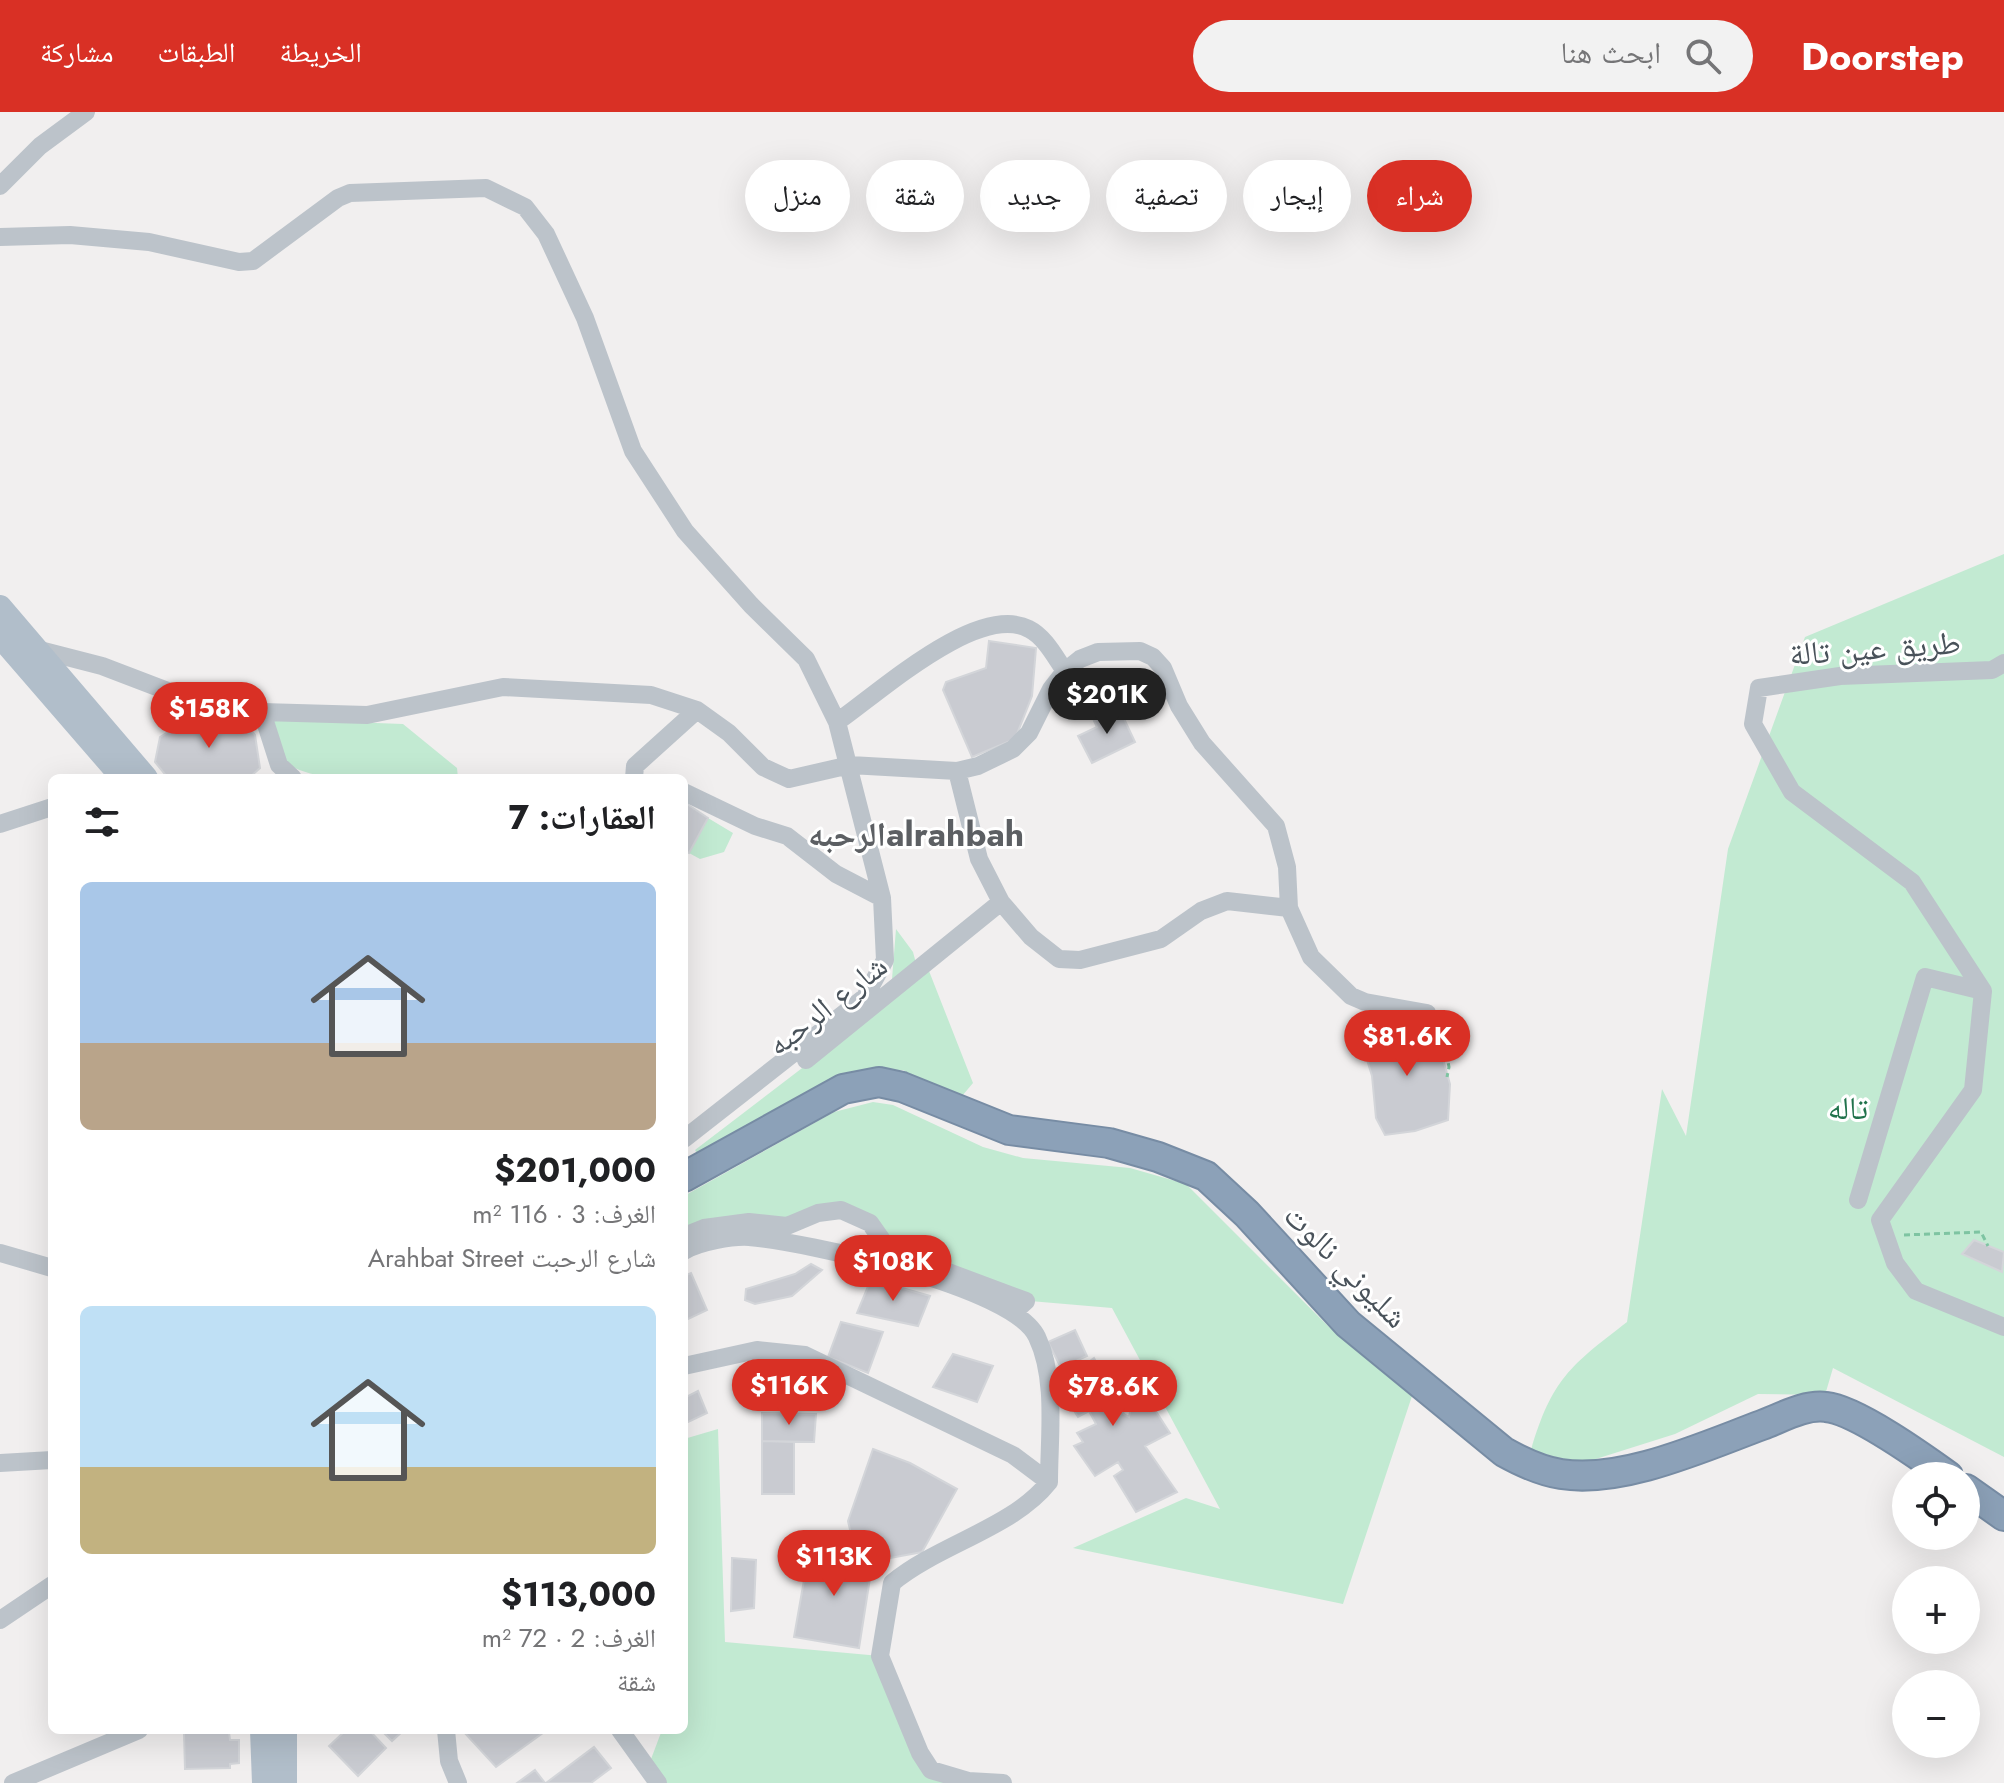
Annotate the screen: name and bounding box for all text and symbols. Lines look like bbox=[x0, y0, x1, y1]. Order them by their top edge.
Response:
search box bbox=[1193, 20, 1753, 92]
text: Doorstep bbox=[1801, 29, 1964, 84]
text: ابحث هنا bbox=[1561, 31, 1661, 74]
text: مشاركة bbox=[40, 32, 114, 73]
text: الطبقات bbox=[158, 32, 235, 73]
text: الخريطة bbox=[279, 32, 362, 73]
icon: search bbox=[1681, 34, 1725, 78]
chip: منزل bbox=[745, 160, 850, 232]
chip: شقة bbox=[866, 160, 964, 232]
chip: جديد bbox=[980, 160, 1090, 232]
chip: تصفية bbox=[1106, 160, 1227, 232]
chip: إيجار bbox=[1243, 160, 1351, 232]
chip: شراء bbox=[1367, 160, 1472, 232]
street label: طريق عين تالة bbox=[1788, 619, 1962, 677]
pin: $201K bbox=[1051, 668, 1163, 736]
text: $201K bbox=[1066, 675, 1148, 713]
pin: $158K bbox=[153, 682, 265, 750]
text: $158K bbox=[169, 689, 249, 727]
text: العقارات: 7 bbox=[508, 793, 656, 842]
icon: filters bbox=[80, 800, 124, 844]
district label: الرحبهalrahbah bbox=[808, 810, 1024, 859]
icon: home bbox=[296, 934, 440, 1078]
street label: شارع الرحبه bbox=[757, 943, 897, 1067]
pin: $81.6K bbox=[1342, 1010, 1472, 1078]
text: $81.6K bbox=[1362, 1017, 1452, 1055]
park label: تاله bbox=[1828, 1085, 1868, 1131]
text: $201,000 bbox=[494, 1146, 656, 1195]
street label: شليوني نالوت bbox=[1272, 1193, 1419, 1340]
text: الغرف: 3 · 116 m² bbox=[472, 1195, 656, 1233]
pin: $108K bbox=[837, 1235, 949, 1303]
text: شارع الرحبت Arahbat Street bbox=[368, 1239, 656, 1277]
text: $108K bbox=[852, 1242, 934, 1280]
icon: home bbox=[296, 1358, 440, 1502]
pin: $116K bbox=[733, 1359, 845, 1427]
pin: $78.6K bbox=[1048, 1360, 1178, 1428]
text: $116K bbox=[750, 1366, 828, 1404]
text: $78.6K bbox=[1067, 1367, 1159, 1405]
map controls bbox=[1892, 1462, 1980, 1758]
button: locate bbox=[1892, 1462, 1980, 1550]
pin: $113K bbox=[778, 1530, 890, 1598]
text: $113K bbox=[796, 1537, 872, 1575]
button: + bbox=[1892, 1566, 1980, 1654]
text: $113,000 bbox=[501, 1570, 656, 1619]
text: الغرف: 2 · 72 m² bbox=[482, 1619, 656, 1657]
text: شقة bbox=[617, 1663, 656, 1701]
button: − bbox=[1892, 1670, 1980, 1758]

